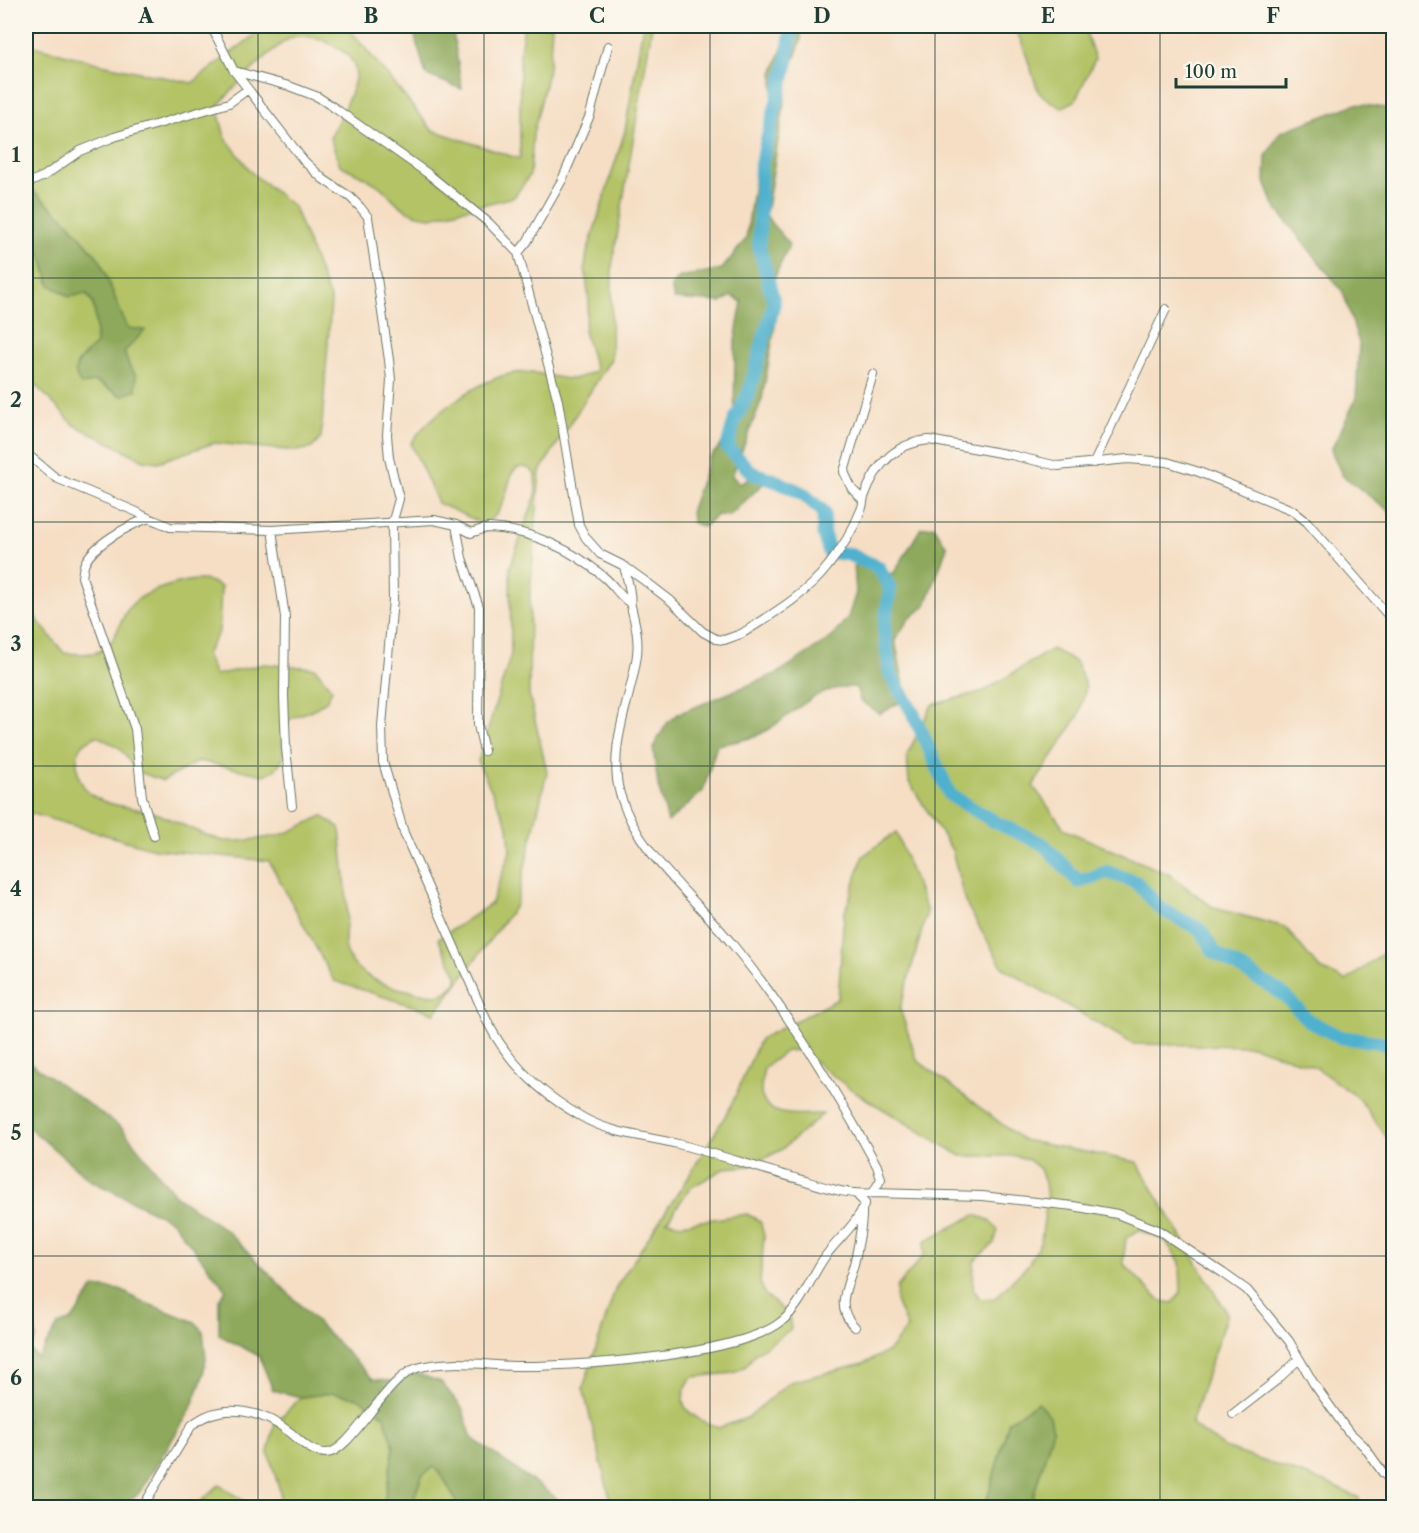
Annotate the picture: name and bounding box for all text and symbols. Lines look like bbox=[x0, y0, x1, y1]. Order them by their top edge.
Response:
text: A bbox=[137, 4, 154, 28]
text: B bbox=[364, 4, 379, 28]
text: C bbox=[589, 4, 605, 28]
text: D bbox=[813, 4, 831, 28]
text: E bbox=[1041, 4, 1055, 28]
text: F bbox=[1266, 4, 1280, 28]
scale bar bbox=[1176, 51, 1286, 89]
text: 100 m bbox=[1185, 61, 1237, 83]
text: 1 bbox=[12, 143, 21, 167]
text: 2 bbox=[10, 388, 22, 412]
text: 3 bbox=[10, 632, 22, 656]
text: 4 bbox=[10, 877, 22, 901]
text: 5 bbox=[10, 1121, 22, 1145]
text: 6 bbox=[10, 1366, 22, 1390]

